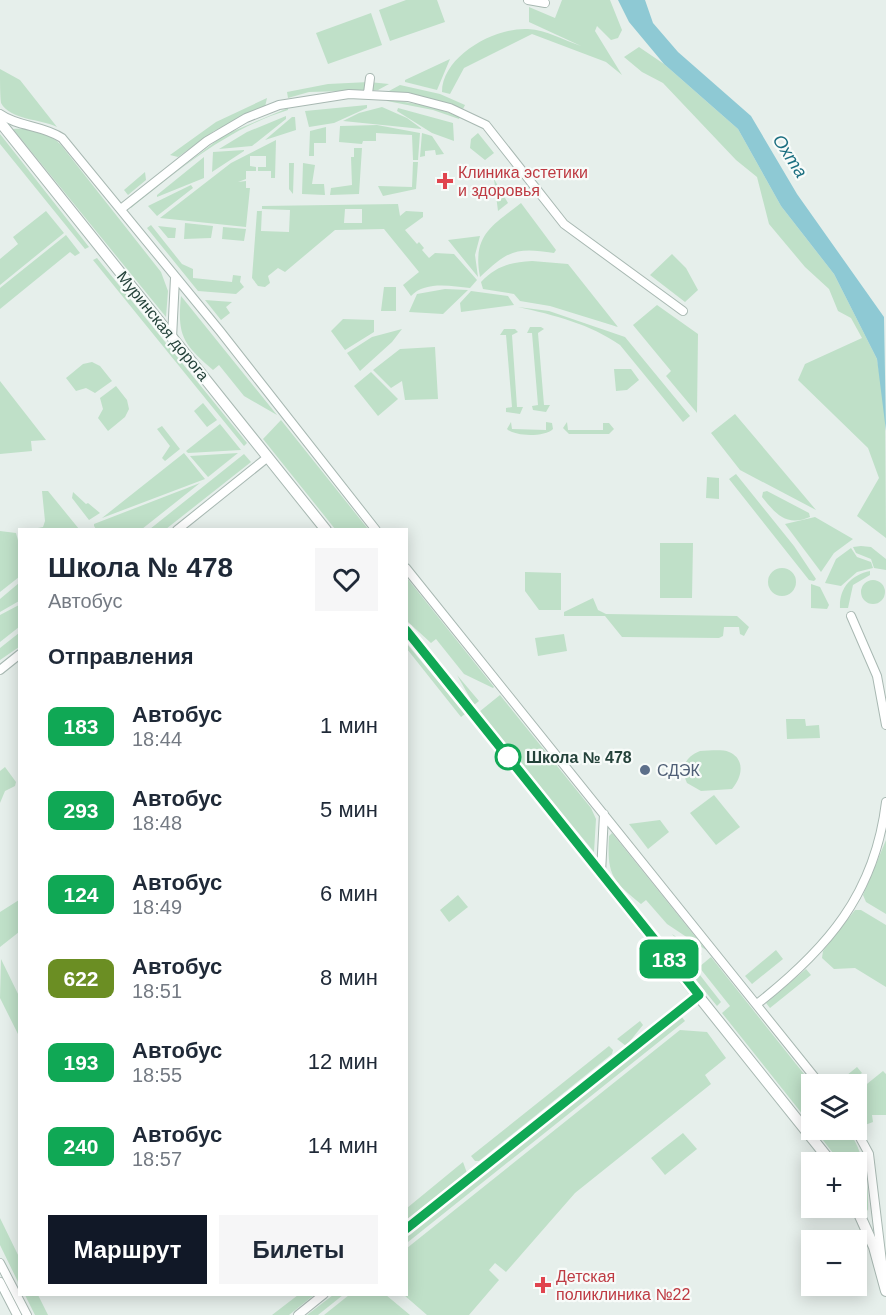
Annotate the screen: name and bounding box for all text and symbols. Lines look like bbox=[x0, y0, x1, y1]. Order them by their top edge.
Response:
water label: Охта bbox=[769, 131, 811, 181]
place label: Клиника эстетики и здоровья bbox=[458, 164, 588, 199]
marker: Клиника эстетики и здоровья bbox=[436, 172, 454, 190]
street label: Муринская дорога bbox=[114, 268, 212, 384]
button: heart bbox=[315, 548, 378, 611]
text: Школа № 478 bbox=[48, 552, 233, 583]
text: Автобус bbox=[48, 590, 122, 612]
text: Отправления bbox=[48, 644, 194, 669]
text: Автобус bbox=[132, 702, 222, 727]
text: 1 мин bbox=[320, 713, 378, 738]
text: 183 bbox=[63, 715, 99, 738]
text: 18:44 bbox=[132, 728, 182, 750]
marker: Школа № 478 bbox=[495, 744, 521, 770]
place label: Школа № 478 bbox=[526, 749, 632, 766]
place label: СДЭК bbox=[657, 762, 701, 779]
marker: СДЭК bbox=[638, 763, 652, 777]
text: Автобус bbox=[132, 786, 222, 811]
text: 5 мин bbox=[320, 797, 378, 822]
text: 293 bbox=[63, 799, 99, 822]
text: 18:48 bbox=[132, 812, 182, 834]
text: Автобус bbox=[132, 870, 222, 895]
text: 6 мин bbox=[320, 881, 378, 906]
text: 124 bbox=[63, 883, 99, 906]
text: 18:49 bbox=[132, 896, 182, 918]
line badge: 183 bbox=[634, 940, 704, 978]
text: 183 bbox=[651, 948, 687, 971]
text: Автобус bbox=[132, 954, 222, 979]
text: 8 мин bbox=[320, 965, 378, 990]
text: 622 bbox=[63, 967, 99, 990]
text: 18:51 bbox=[132, 980, 182, 1002]
text: Автобус bbox=[132, 1038, 222, 1063]
text: 12 мин bbox=[308, 1049, 378, 1074]
text: 193 bbox=[63, 1051, 99, 1074]
text: 18:55 bbox=[132, 1064, 182, 1086]
map controls bbox=[801, 1074, 867, 1296]
button: layers bbox=[801, 1074, 867, 1140]
text: Автобус bbox=[132, 1122, 222, 1147]
text: 14 мин bbox=[308, 1133, 378, 1158]
text: 240 bbox=[63, 1135, 99, 1158]
text: 18:57 bbox=[132, 1148, 182, 1170]
button: + bbox=[801, 1152, 867, 1218]
button: Маршрут bbox=[48, 1215, 207, 1284]
button: Билеты bbox=[219, 1215, 378, 1284]
button: − bbox=[801, 1230, 867, 1296]
place label: Детская поликлиника №22 bbox=[556, 1268, 690, 1303]
marker: Детская поликлиника №22 bbox=[534, 1276, 552, 1294]

